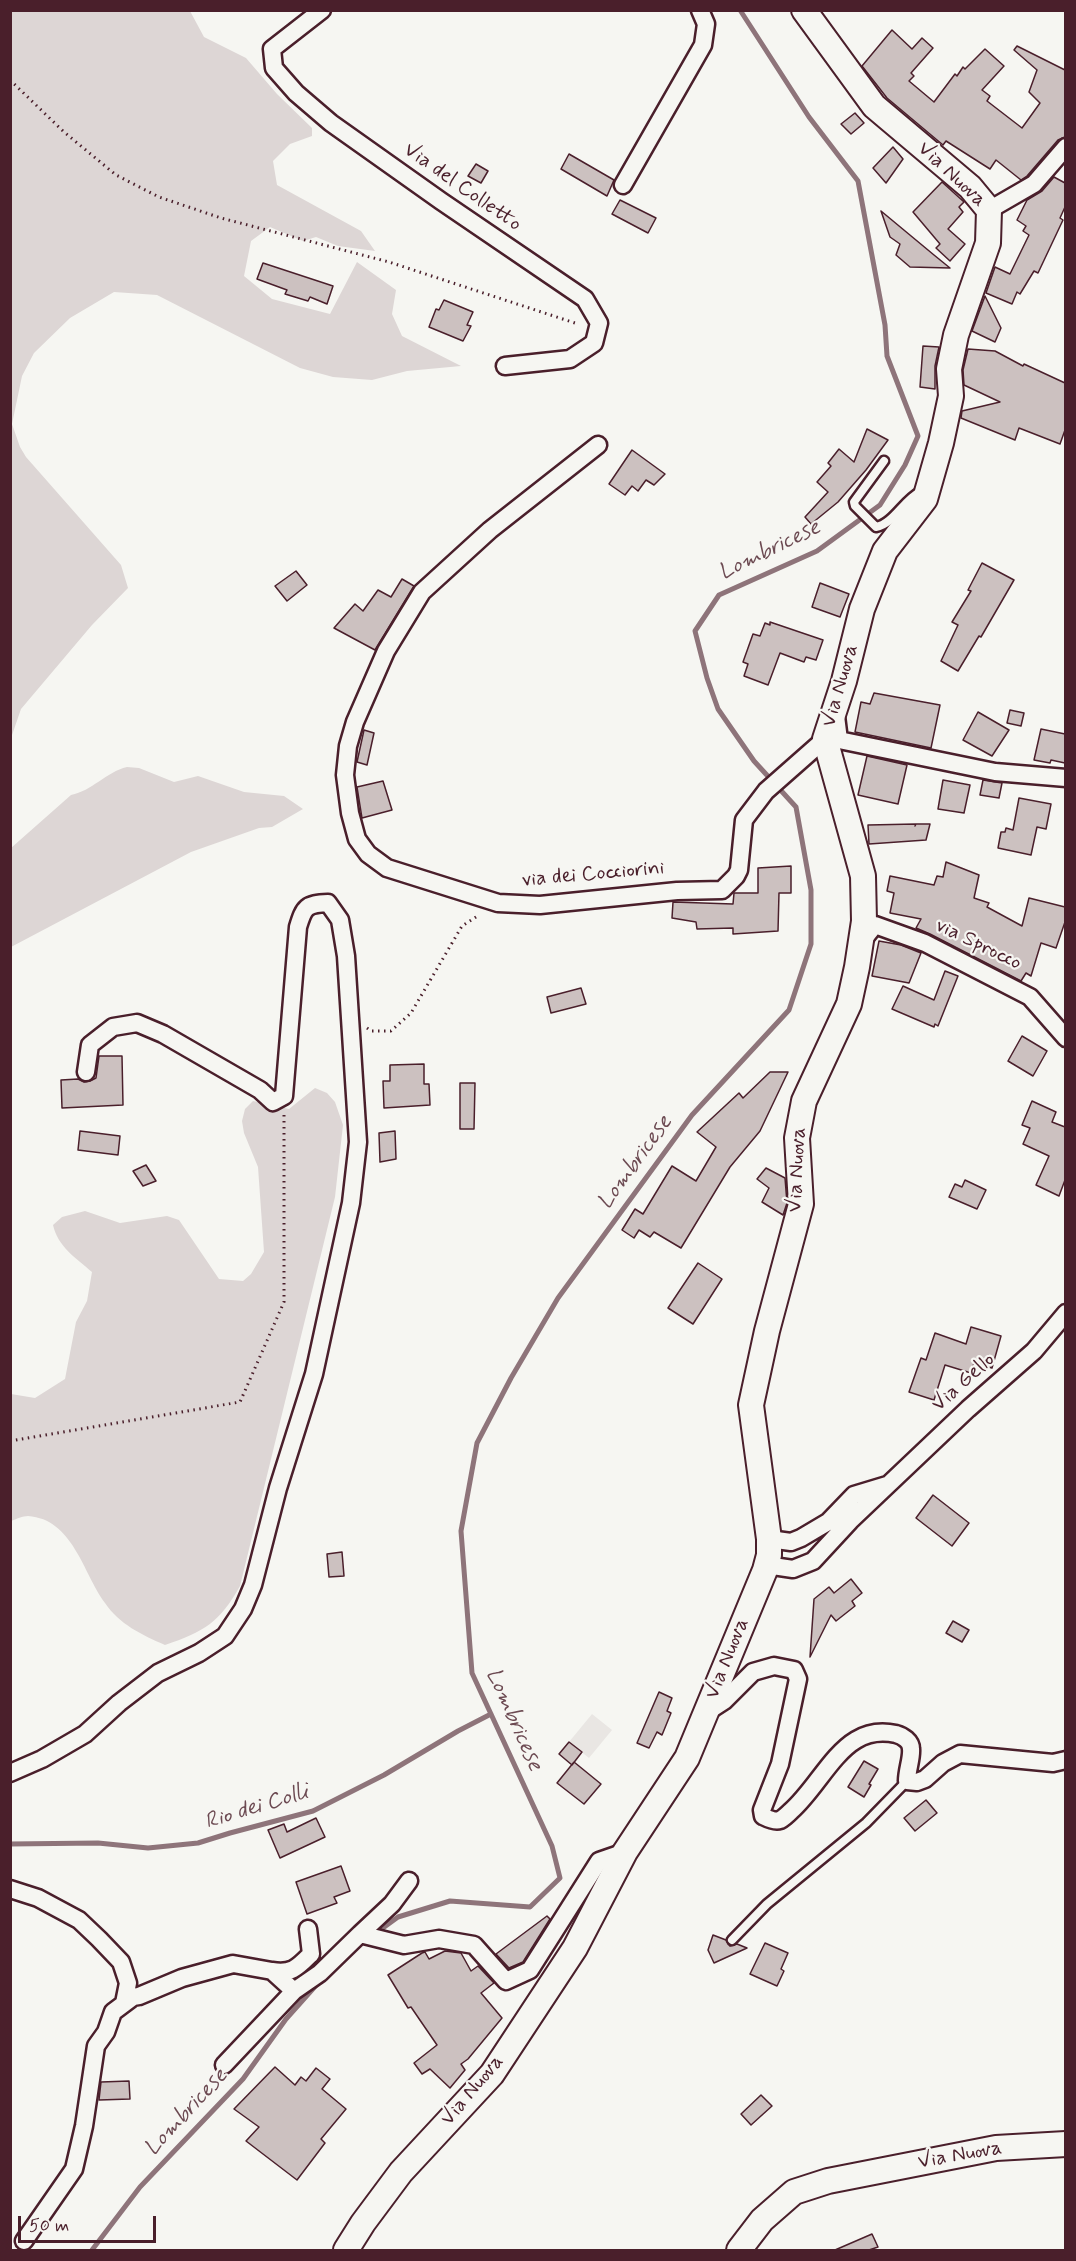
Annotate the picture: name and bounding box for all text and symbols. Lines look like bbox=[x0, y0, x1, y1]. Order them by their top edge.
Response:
street label: Via Nuova bbox=[911, 137, 991, 213]
street label: Via del Colletto bbox=[398, 138, 526, 238]
water label: Lombricese bbox=[715, 515, 825, 587]
street label: Via Nuova bbox=[817, 642, 865, 730]
street label: via dei Cocciorini bbox=[521, 856, 665, 894]
street label: via Sprocco bbox=[931, 913, 1025, 977]
water label: Lombricese bbox=[593, 1111, 679, 1215]
street label: Via Nuova bbox=[783, 1127, 813, 1213]
street label: Via Gello bbox=[927, 1348, 1001, 1418]
street label: Via Nuova bbox=[700, 1615, 756, 1703]
water label: Lombricese bbox=[479, 1665, 547, 1775]
water label: Rio dei Colli bbox=[202, 1780, 312, 1836]
street label: Via Nuova bbox=[436, 2050, 510, 2132]
water label: Lombricese bbox=[140, 2064, 234, 2162]
street label: Via Nuova bbox=[916, 2136, 1004, 2176]
scale bar bbox=[21, 2204, 159, 2242]
text: 50 m bbox=[29, 2214, 69, 2238]

